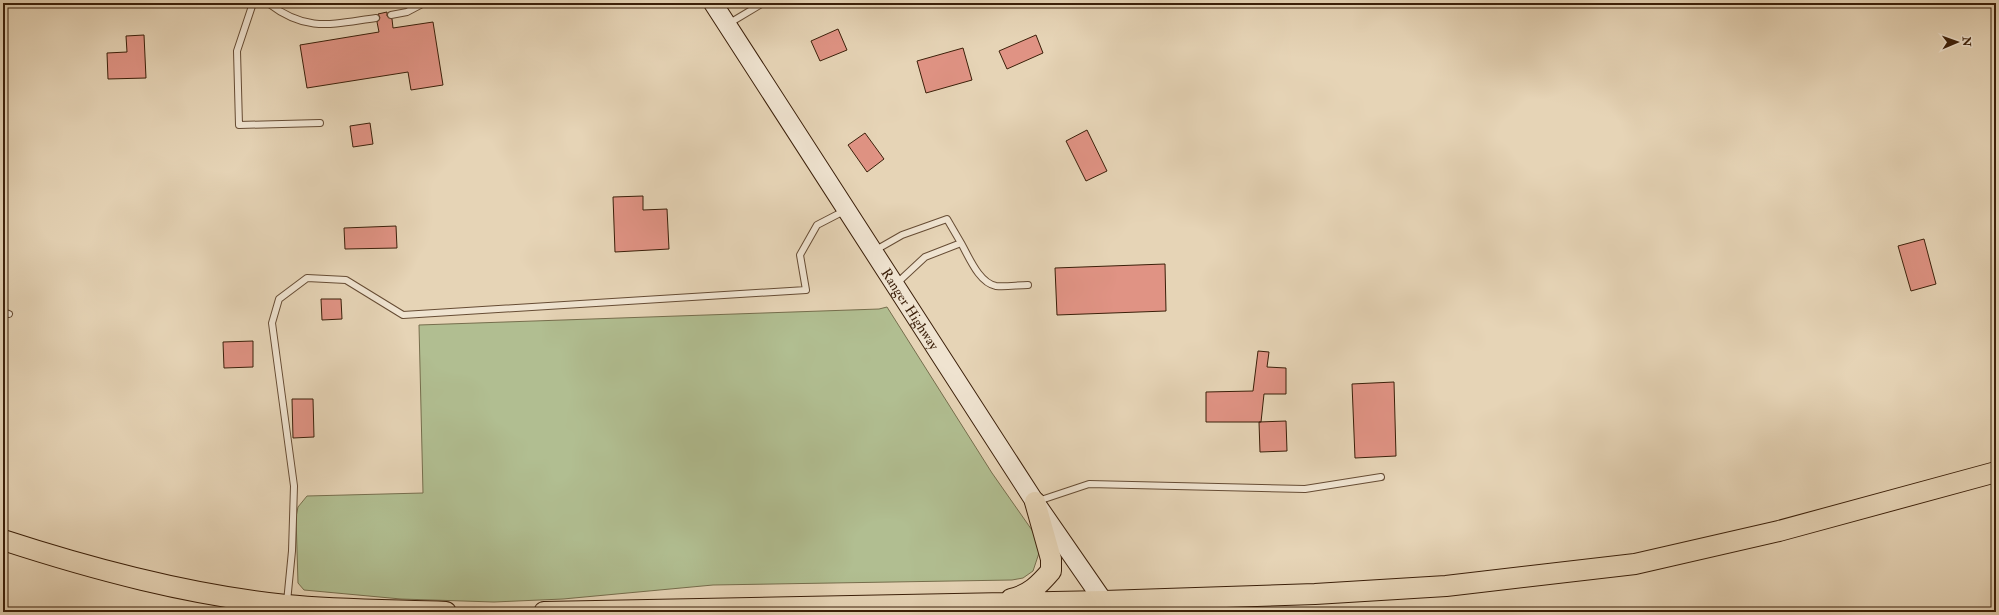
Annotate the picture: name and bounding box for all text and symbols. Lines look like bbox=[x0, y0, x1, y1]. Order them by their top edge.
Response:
north arrow bbox=[1937, 22, 1977, 62]
text: N bbox=[1960, 36, 1973, 48]
street label: Ranger Highway bbox=[877, 265, 943, 354]

